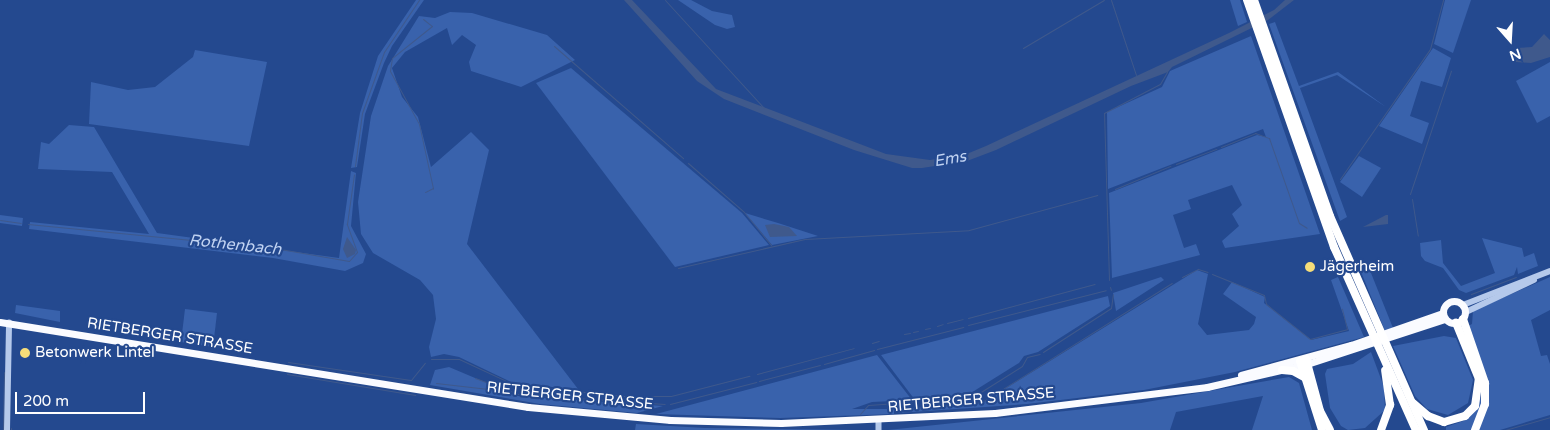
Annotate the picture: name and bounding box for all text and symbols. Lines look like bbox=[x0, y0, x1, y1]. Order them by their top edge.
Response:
north arrow bbox=[1485, 15, 1535, 65]
text: N bbox=[1507, 45, 1523, 65]
water label: Ems bbox=[932, 147, 968, 171]
water label: Rothenbach bbox=[188, 231, 282, 259]
place label: Jägerheim bbox=[1320, 258, 1394, 276]
marker: Jägerheim bbox=[1304, 261, 1316, 273]
street label: RIETBERGER STRASSE bbox=[86, 314, 254, 358]
place label: Betonwerk Lintel bbox=[35, 344, 155, 362]
marker: Betonwerk Lintel bbox=[19, 347, 31, 359]
street label: RIETBERGER STRASSE bbox=[486, 378, 654, 414]
scale bar bbox=[18, 382, 148, 414]
street label: RIETBERGER STRASSE bbox=[887, 384, 1055, 416]
text: 200 m bbox=[23, 392, 69, 410]

